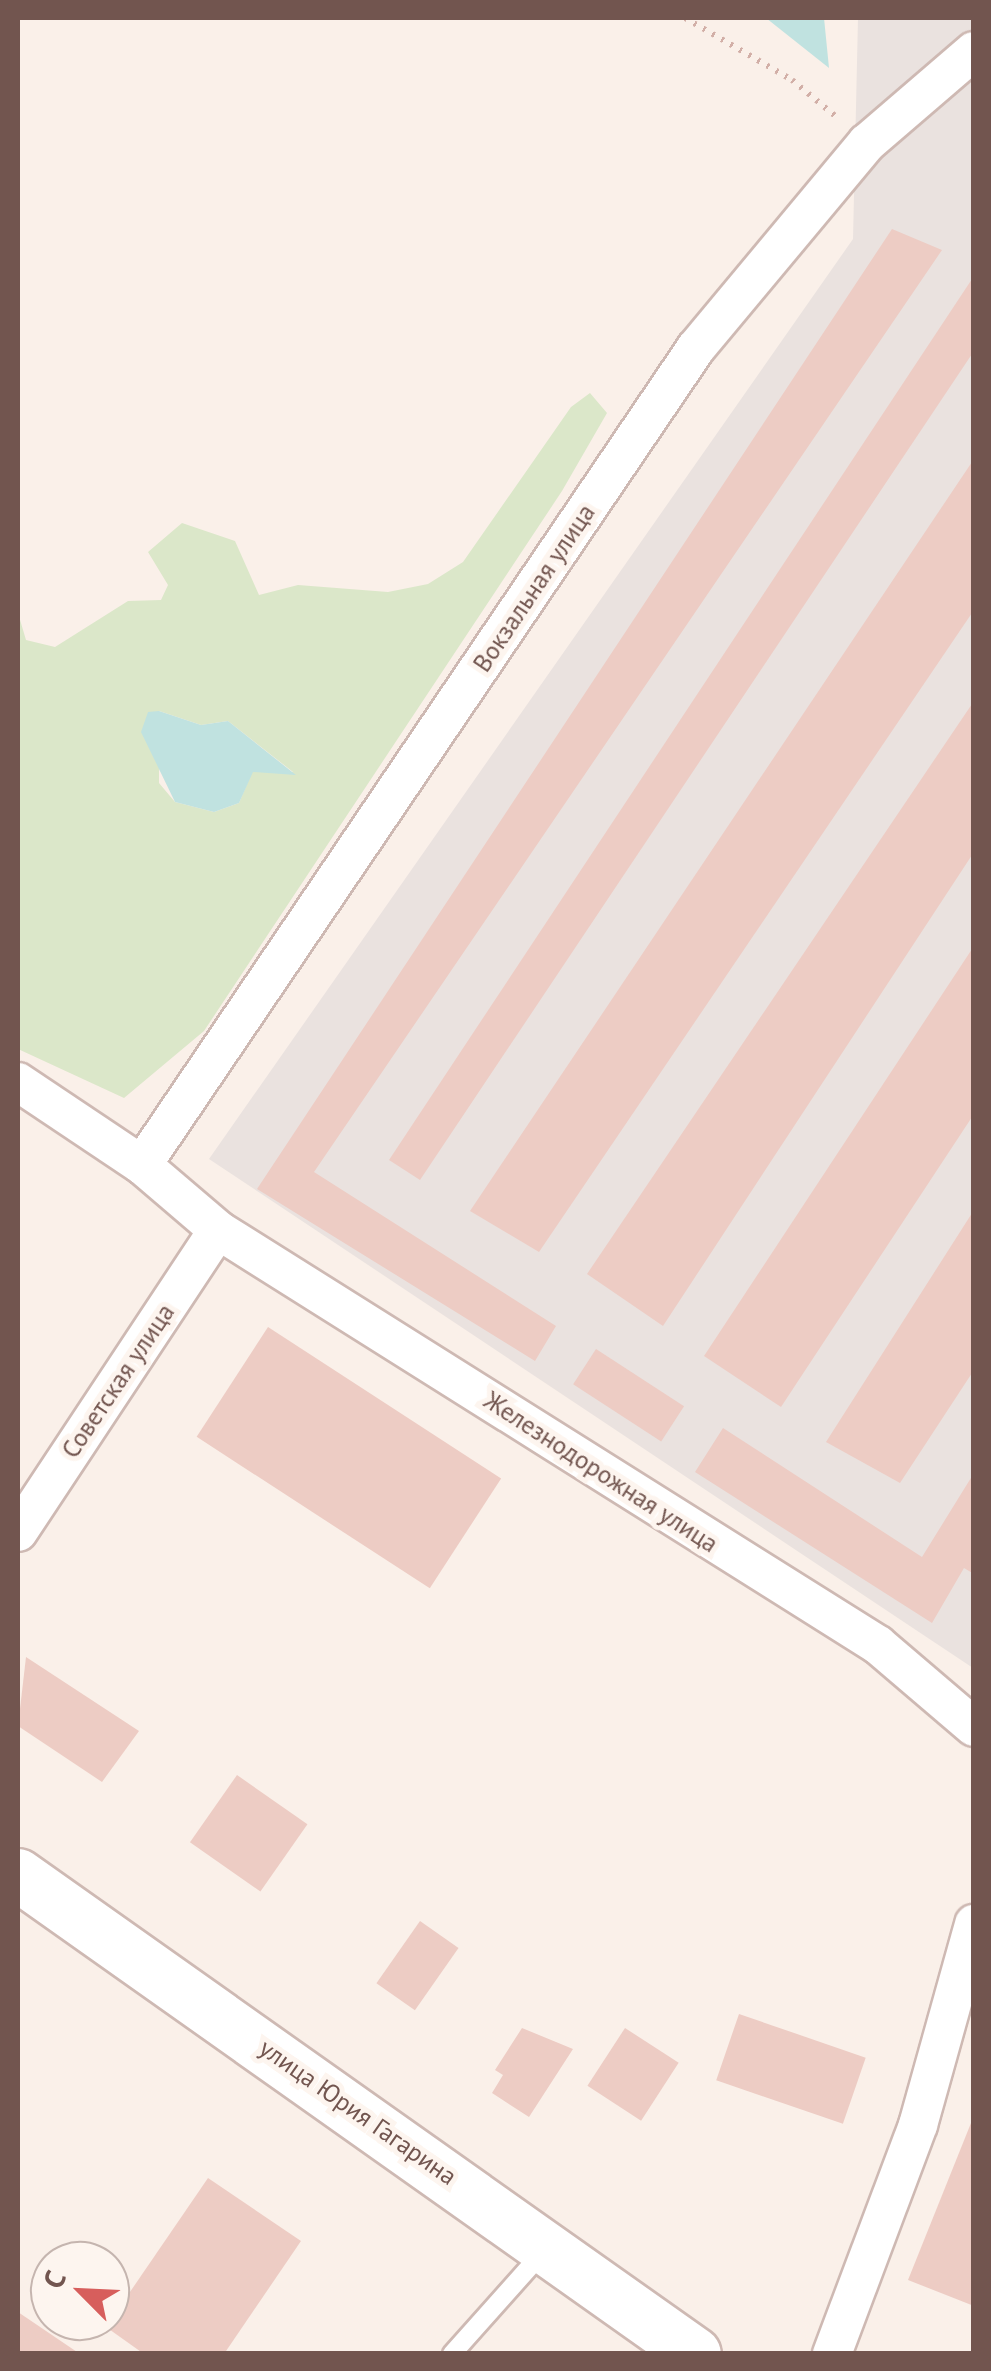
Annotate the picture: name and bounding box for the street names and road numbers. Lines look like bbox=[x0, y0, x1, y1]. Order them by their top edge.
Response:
street label: Вокзальная улица bbox=[467, 499, 601, 677]
street label: Советская улица bbox=[55, 1298, 181, 1464]
street label: Железнодорожная улица bbox=[478, 1385, 724, 1559]
street label: улица Юрия Гагарина bbox=[254, 2033, 462, 2191]

